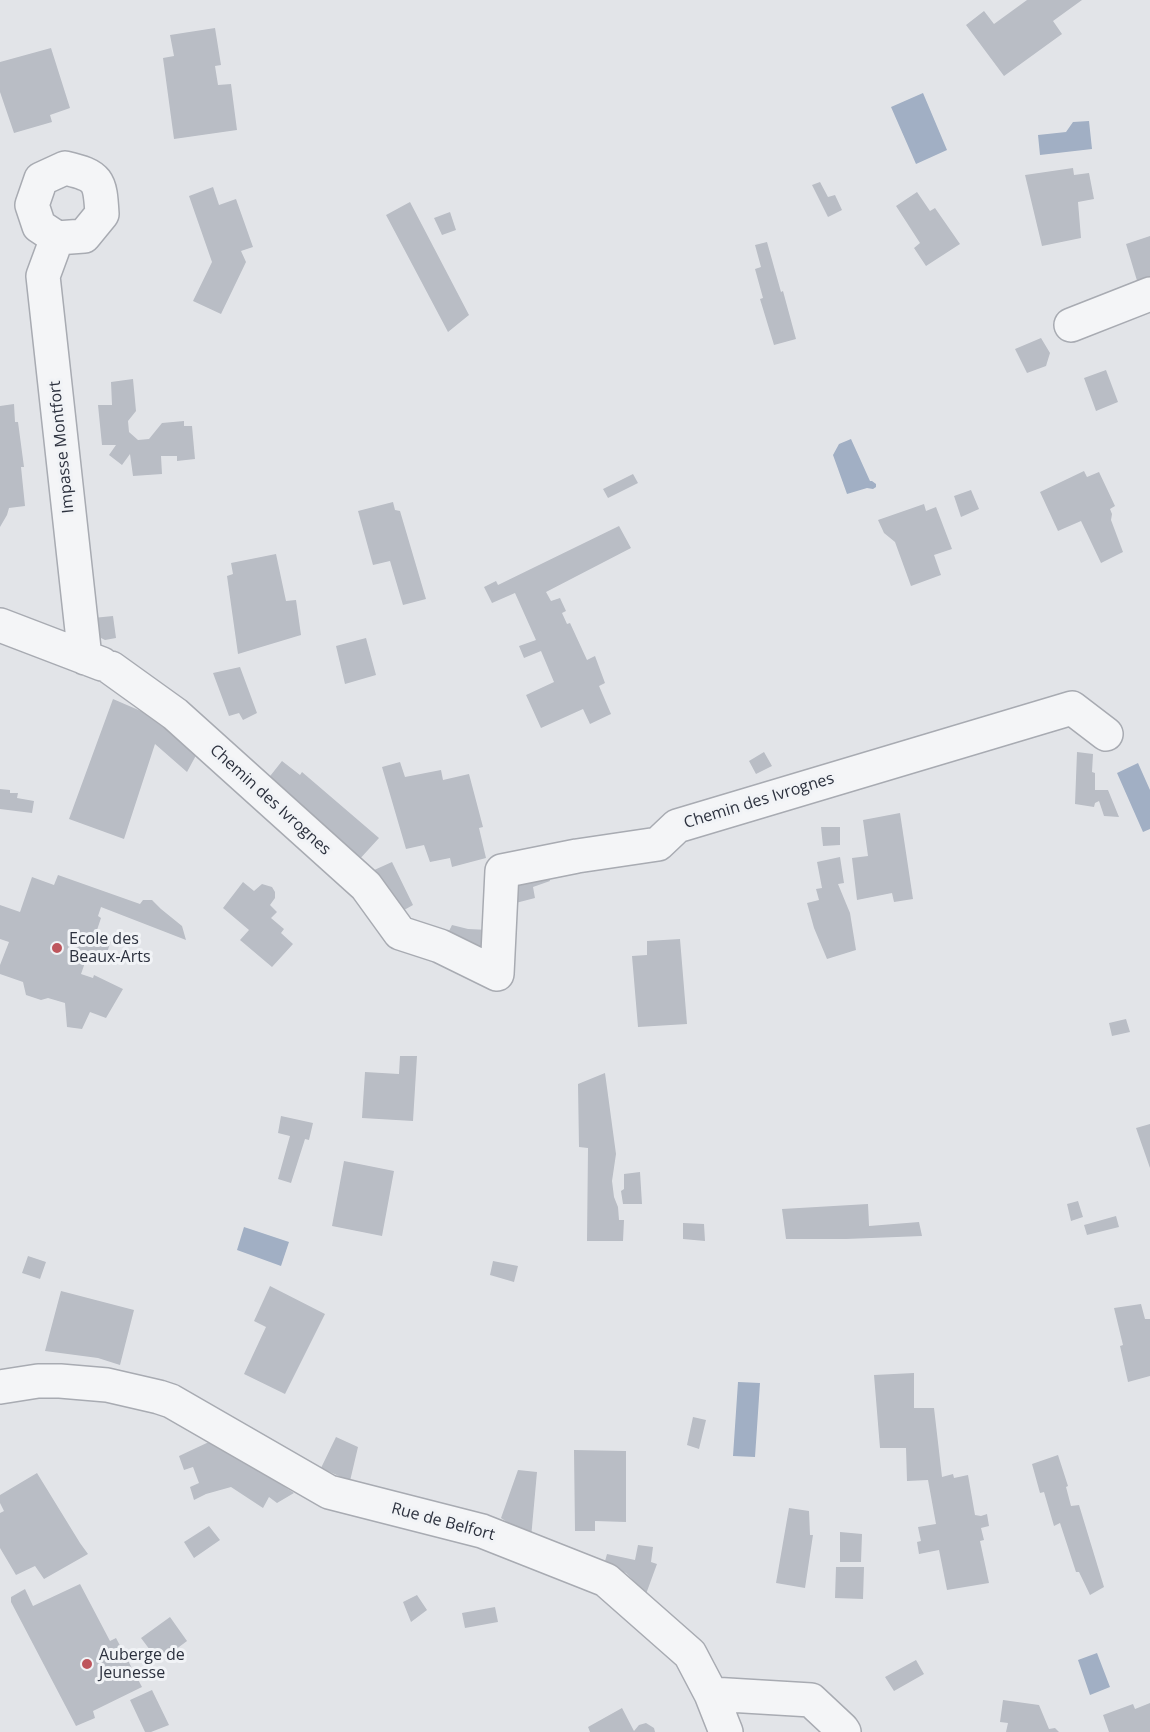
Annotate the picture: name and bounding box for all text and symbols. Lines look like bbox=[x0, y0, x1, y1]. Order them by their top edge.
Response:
street label: Impasse Montfort bbox=[45, 380, 79, 514]
street label: Chemin des Ivrognes bbox=[206, 741, 334, 859]
street label: Chemin des Ivrognes bbox=[682, 769, 836, 833]
place label: Ecole des Beaux-Arts bbox=[69, 929, 151, 967]
marker: Ecole des Beaux-Arts bbox=[50, 941, 64, 955]
street label: Rue de Belfort bbox=[389, 1499, 497, 1545]
place label: Auberge de Jeunesse bbox=[99, 1645, 185, 1683]
marker: Auberge de Jeunesse bbox=[80, 1657, 94, 1671]

